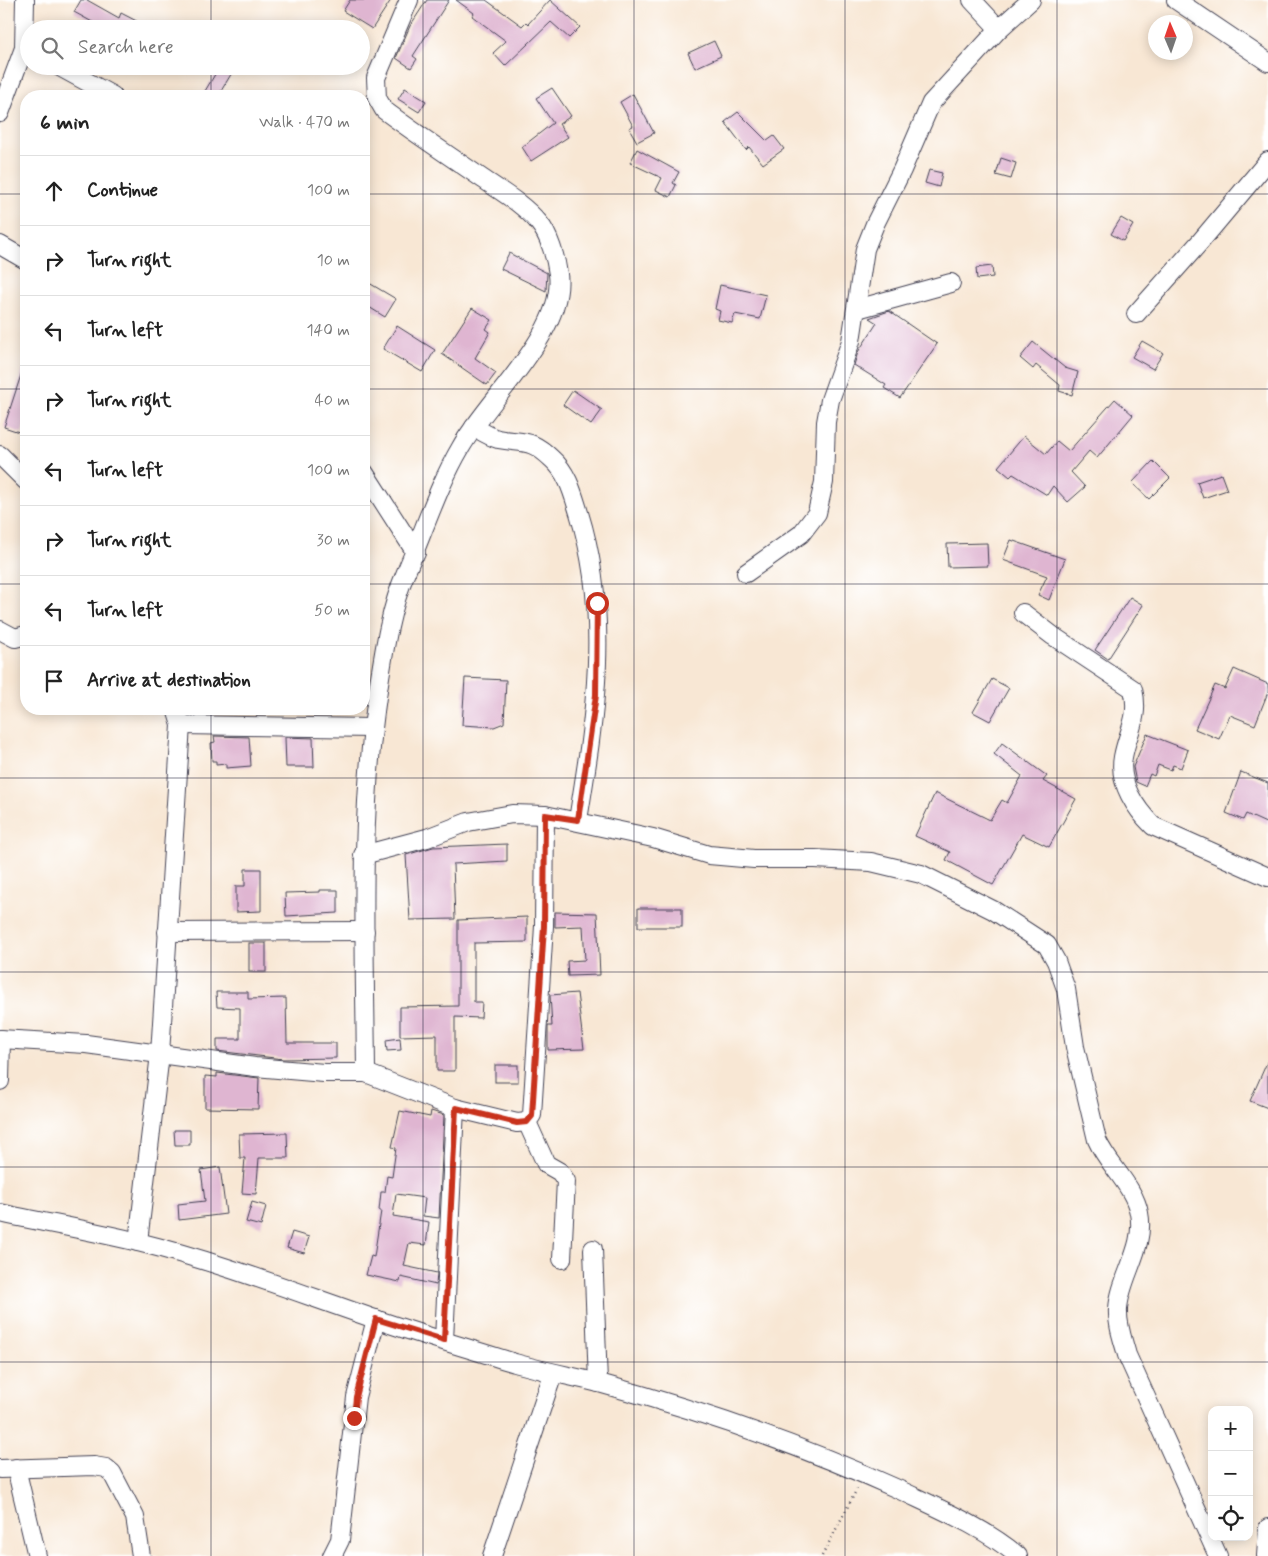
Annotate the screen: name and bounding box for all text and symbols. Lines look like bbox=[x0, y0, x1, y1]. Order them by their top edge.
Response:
north arrow bbox=[1148, 15, 1193, 60]
search box bbox=[20, 20, 370, 75]
icon: search bbox=[38, 34, 66, 62]
text: Search here bbox=[78, 35, 174, 60]
text: 6 min bbox=[40, 109, 90, 137]
text: Walk · 470 m bbox=[259, 112, 350, 133]
icon: ahead bbox=[40, 177, 68, 205]
text: Continue bbox=[87, 178, 158, 203]
text: 100 m bbox=[307, 180, 350, 201]
icon: right bbox=[40, 247, 68, 275]
text: Turn right bbox=[87, 248, 171, 273]
text: 10 m bbox=[317, 250, 350, 271]
icon: left bbox=[40, 317, 68, 345]
text: Turn left bbox=[87, 318, 163, 343]
text: 140 m bbox=[306, 320, 350, 341]
icon: right bbox=[40, 387, 68, 415]
text: Turn right bbox=[87, 388, 171, 413]
text: 40 m bbox=[314, 390, 350, 411]
icon: left bbox=[40, 457, 68, 485]
text: Turn left bbox=[87, 458, 163, 483]
text: 100 m bbox=[307, 460, 350, 481]
icon: right bbox=[40, 527, 68, 555]
text: Turn right bbox=[87, 528, 171, 553]
text: 30 m bbox=[317, 530, 350, 551]
route start bbox=[586, 592, 609, 615]
icon: left bbox=[40, 597, 68, 625]
text: Turn left bbox=[87, 598, 163, 623]
text: 50 m bbox=[314, 600, 350, 621]
icon: arrive bbox=[40, 667, 68, 695]
text: Arrive at destination bbox=[87, 668, 251, 693]
map controls bbox=[1208, 1406, 1253, 1541]
button: + bbox=[1208, 1406, 1253, 1451]
route end bbox=[343, 1407, 366, 1430]
button: − bbox=[1208, 1451, 1253, 1496]
button: locate bbox=[1208, 1496, 1253, 1541]

